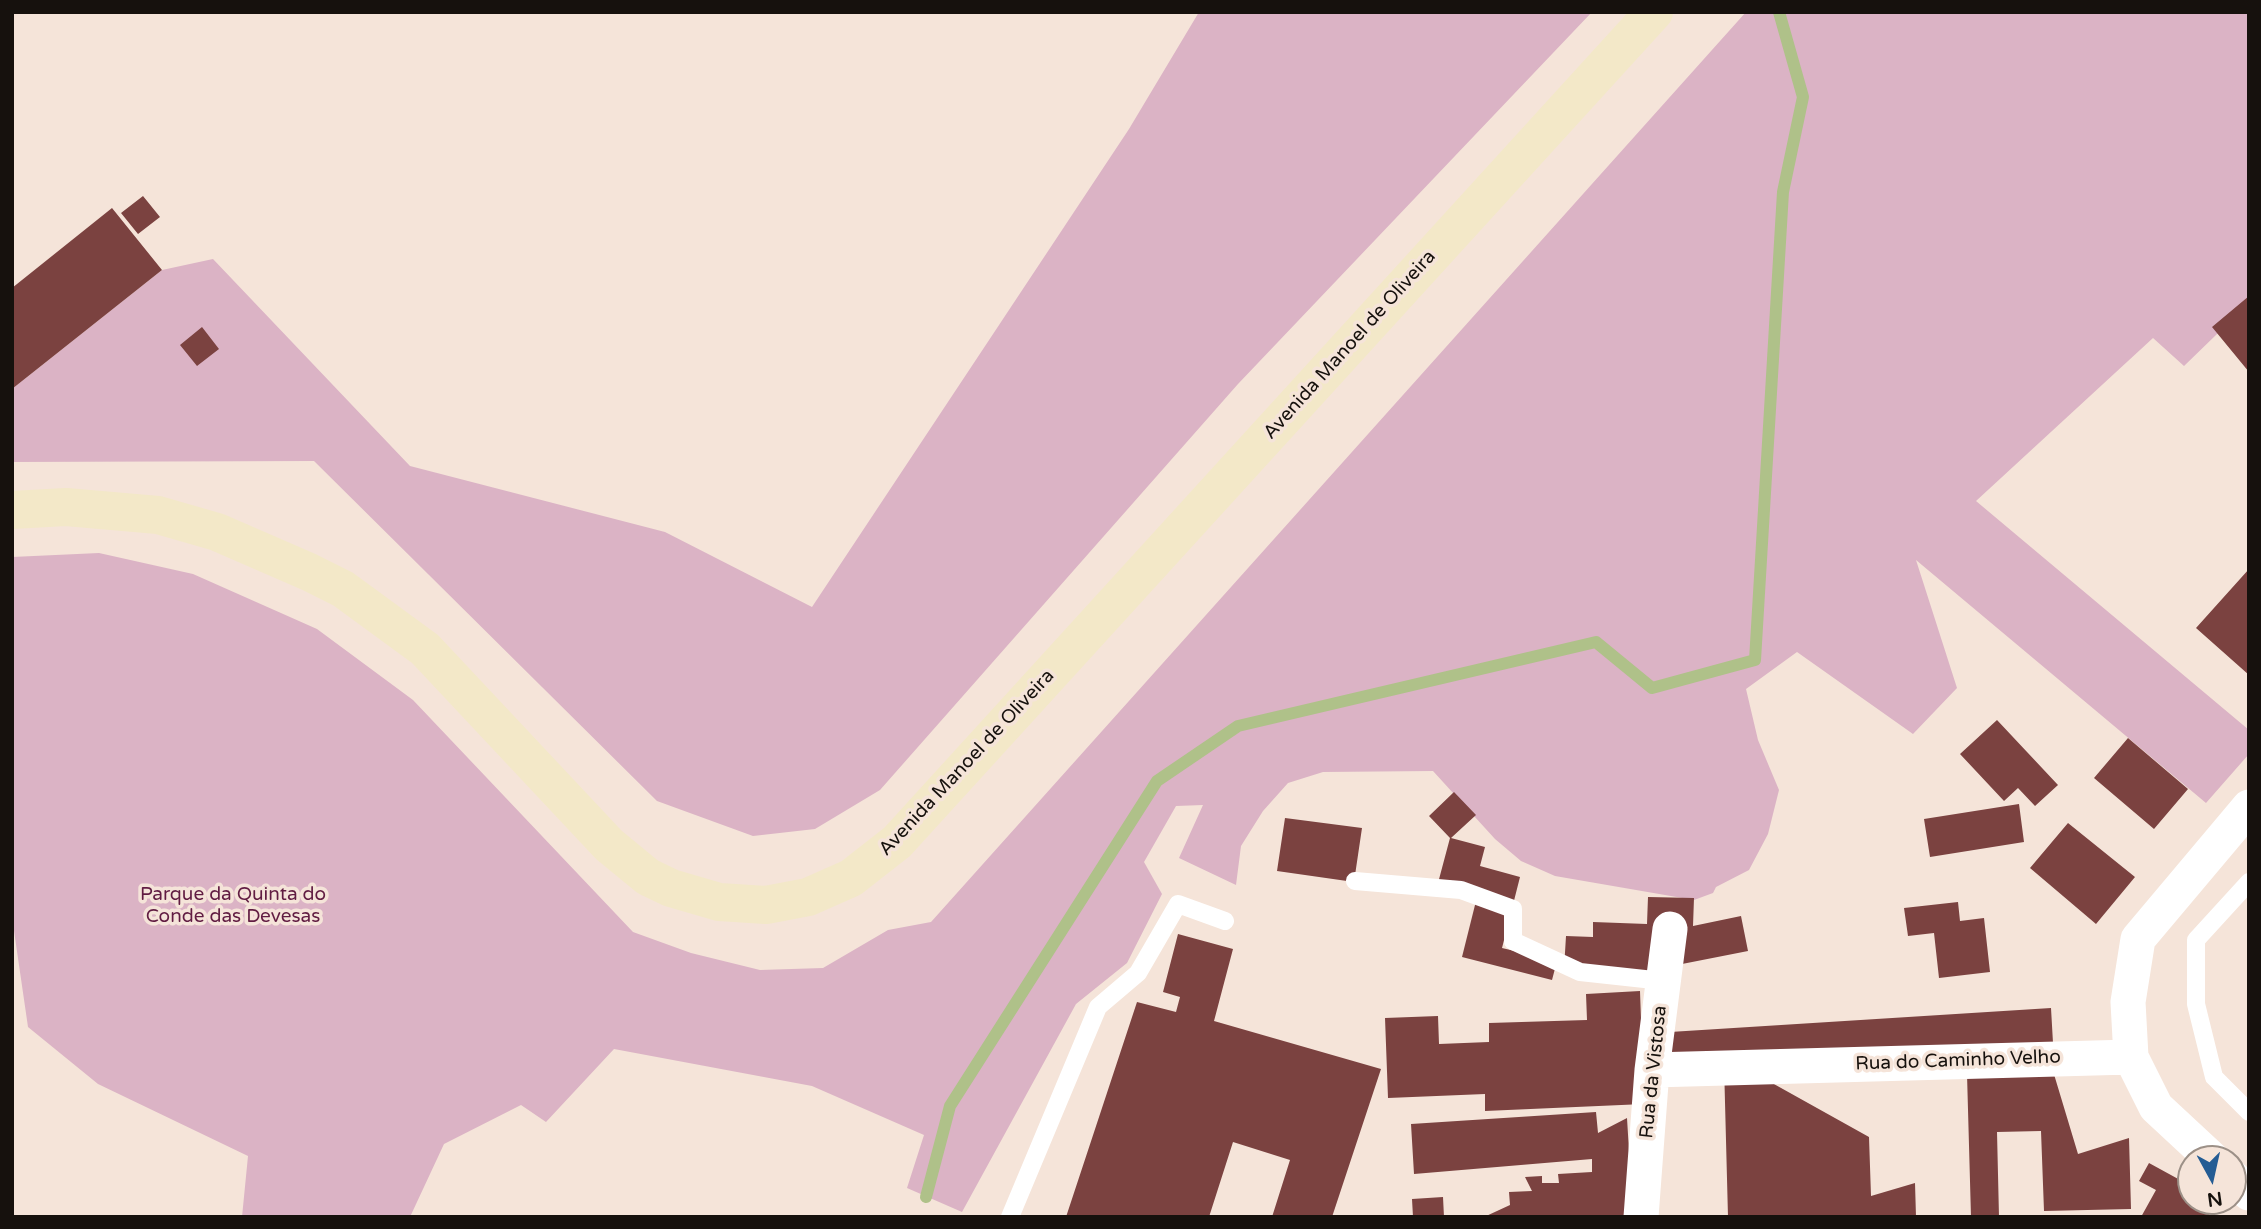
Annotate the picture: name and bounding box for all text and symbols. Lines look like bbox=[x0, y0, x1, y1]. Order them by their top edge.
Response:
street label: Avenida Manoel de Oliveira bbox=[1259, 246, 1441, 444]
street label: Avenida Manoel de Oliveira bbox=[875, 665, 1059, 861]
park label: Parque da Quinta do Conde das Devesas bbox=[140, 884, 326, 928]
street label: Rua da Vistosa bbox=[1636, 1004, 1672, 1140]
street label: Rua do Caminho Velho bbox=[1855, 1046, 2061, 1076]
north arrow bbox=[2177, 1145, 2247, 1215]
text: N bbox=[2206, 1187, 2224, 1211]

